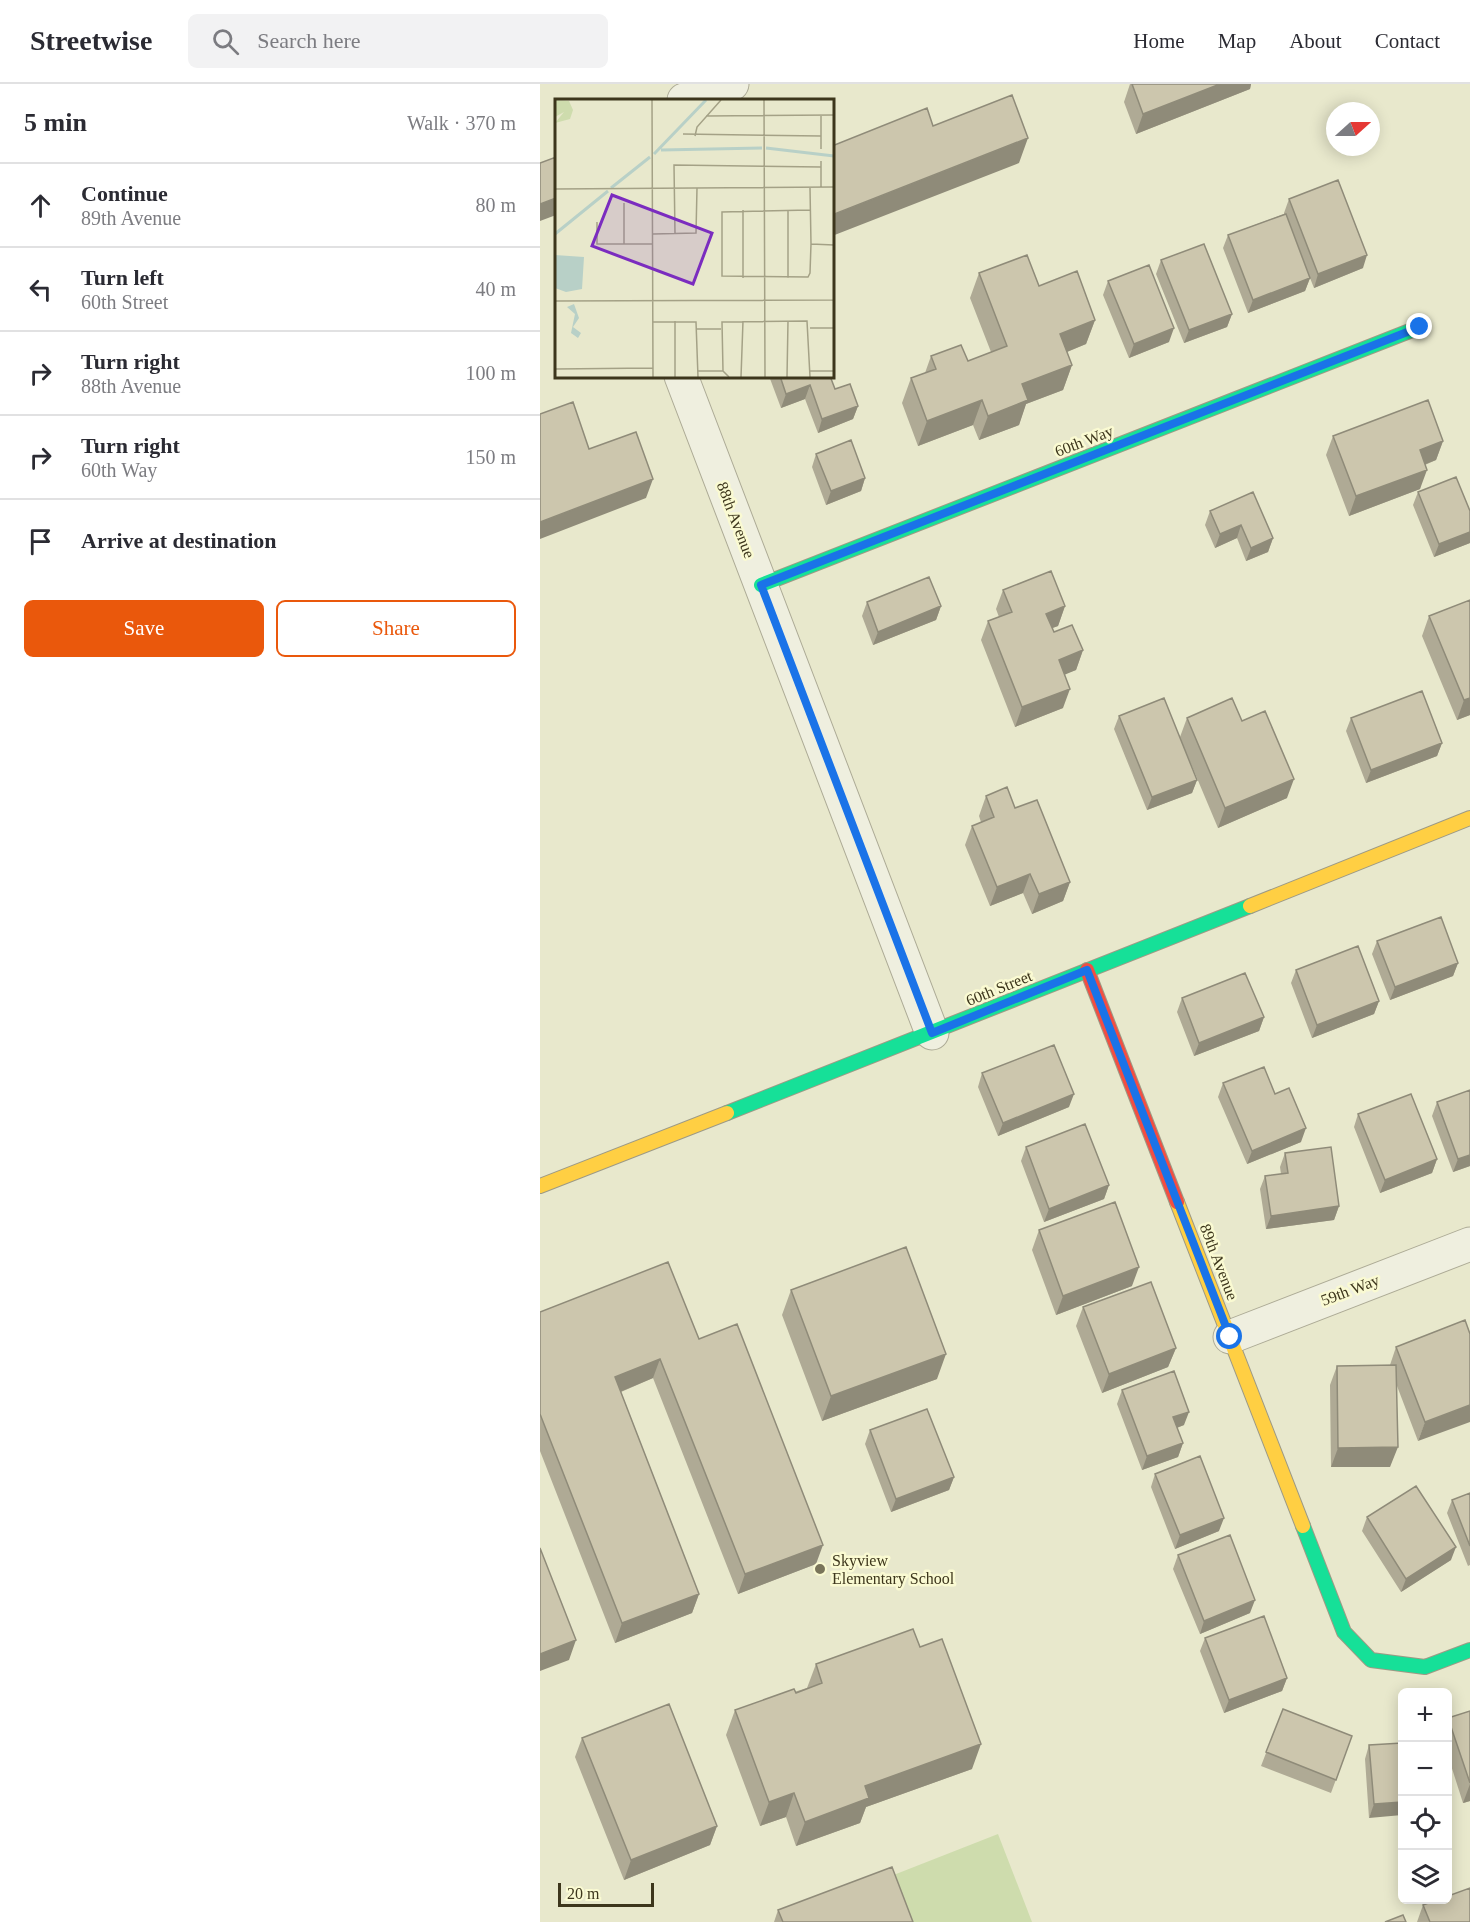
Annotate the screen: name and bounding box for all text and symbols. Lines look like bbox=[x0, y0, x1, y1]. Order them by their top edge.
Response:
search box bbox=[188, 14, 608, 68]
text: Streetwise bbox=[30, 25, 152, 56]
icon: search bbox=[209, 25, 242, 58]
text: Search here bbox=[257, 28, 361, 53]
text: Home bbox=[1133, 29, 1185, 53]
text: Map bbox=[1218, 29, 1256, 53]
text: About bbox=[1289, 29, 1342, 53]
text: Contact bbox=[1375, 29, 1440, 53]
inset map bbox=[555, 99, 834, 378]
north arrow bbox=[1326, 102, 1380, 156]
text: 5 min bbox=[24, 108, 87, 137]
text: Walk · 370 m bbox=[407, 112, 516, 134]
text: Continue bbox=[81, 181, 168, 206]
icon: ahead bbox=[24, 189, 57, 222]
text: 80 m bbox=[475, 194, 516, 216]
text: 89th Avenue bbox=[81, 207, 181, 229]
text: Turn left bbox=[81, 265, 164, 290]
icon: left bbox=[24, 273, 57, 306]
text: 40 m bbox=[475, 278, 516, 300]
text: 60th Street bbox=[81, 291, 168, 313]
route end bbox=[1406, 313, 1432, 339]
text: Turn right bbox=[81, 349, 180, 374]
icon: right bbox=[24, 357, 57, 390]
text: 100 m bbox=[465, 362, 516, 384]
text: 88th Avenue bbox=[81, 375, 181, 397]
street label: 60th Way bbox=[1052, 422, 1116, 461]
text: Turn right bbox=[81, 433, 180, 458]
icon: right bbox=[24, 441, 57, 474]
text: 150 m bbox=[465, 446, 516, 468]
text: 60th Way bbox=[81, 459, 157, 481]
street label: 88th Avenue bbox=[714, 480, 758, 560]
icon: arrive bbox=[24, 525, 57, 558]
text: Arrive at destination bbox=[81, 528, 277, 553]
button: Save bbox=[24, 600, 264, 657]
button: Share bbox=[276, 600, 516, 657]
street label: 60th Street bbox=[963, 967, 1035, 1009]
street label: 89th Avenue bbox=[1197, 1222, 1241, 1302]
street label: 59th Way bbox=[1318, 1271, 1382, 1310]
route start bbox=[1216, 1323, 1242, 1349]
place label: Skyview Elementary School bbox=[832, 1552, 955, 1588]
marker: Skyview Elementary School bbox=[813, 1562, 827, 1576]
map controls bbox=[1398, 1688, 1452, 1904]
button: + bbox=[1398, 1688, 1452, 1742]
button: − bbox=[1398, 1742, 1452, 1796]
button: locate bbox=[1398, 1796, 1452, 1850]
button: layers bbox=[1398, 1850, 1452, 1904]
scale bar bbox=[558, 1880, 654, 1908]
text: 20 m bbox=[567, 1885, 599, 1902]

